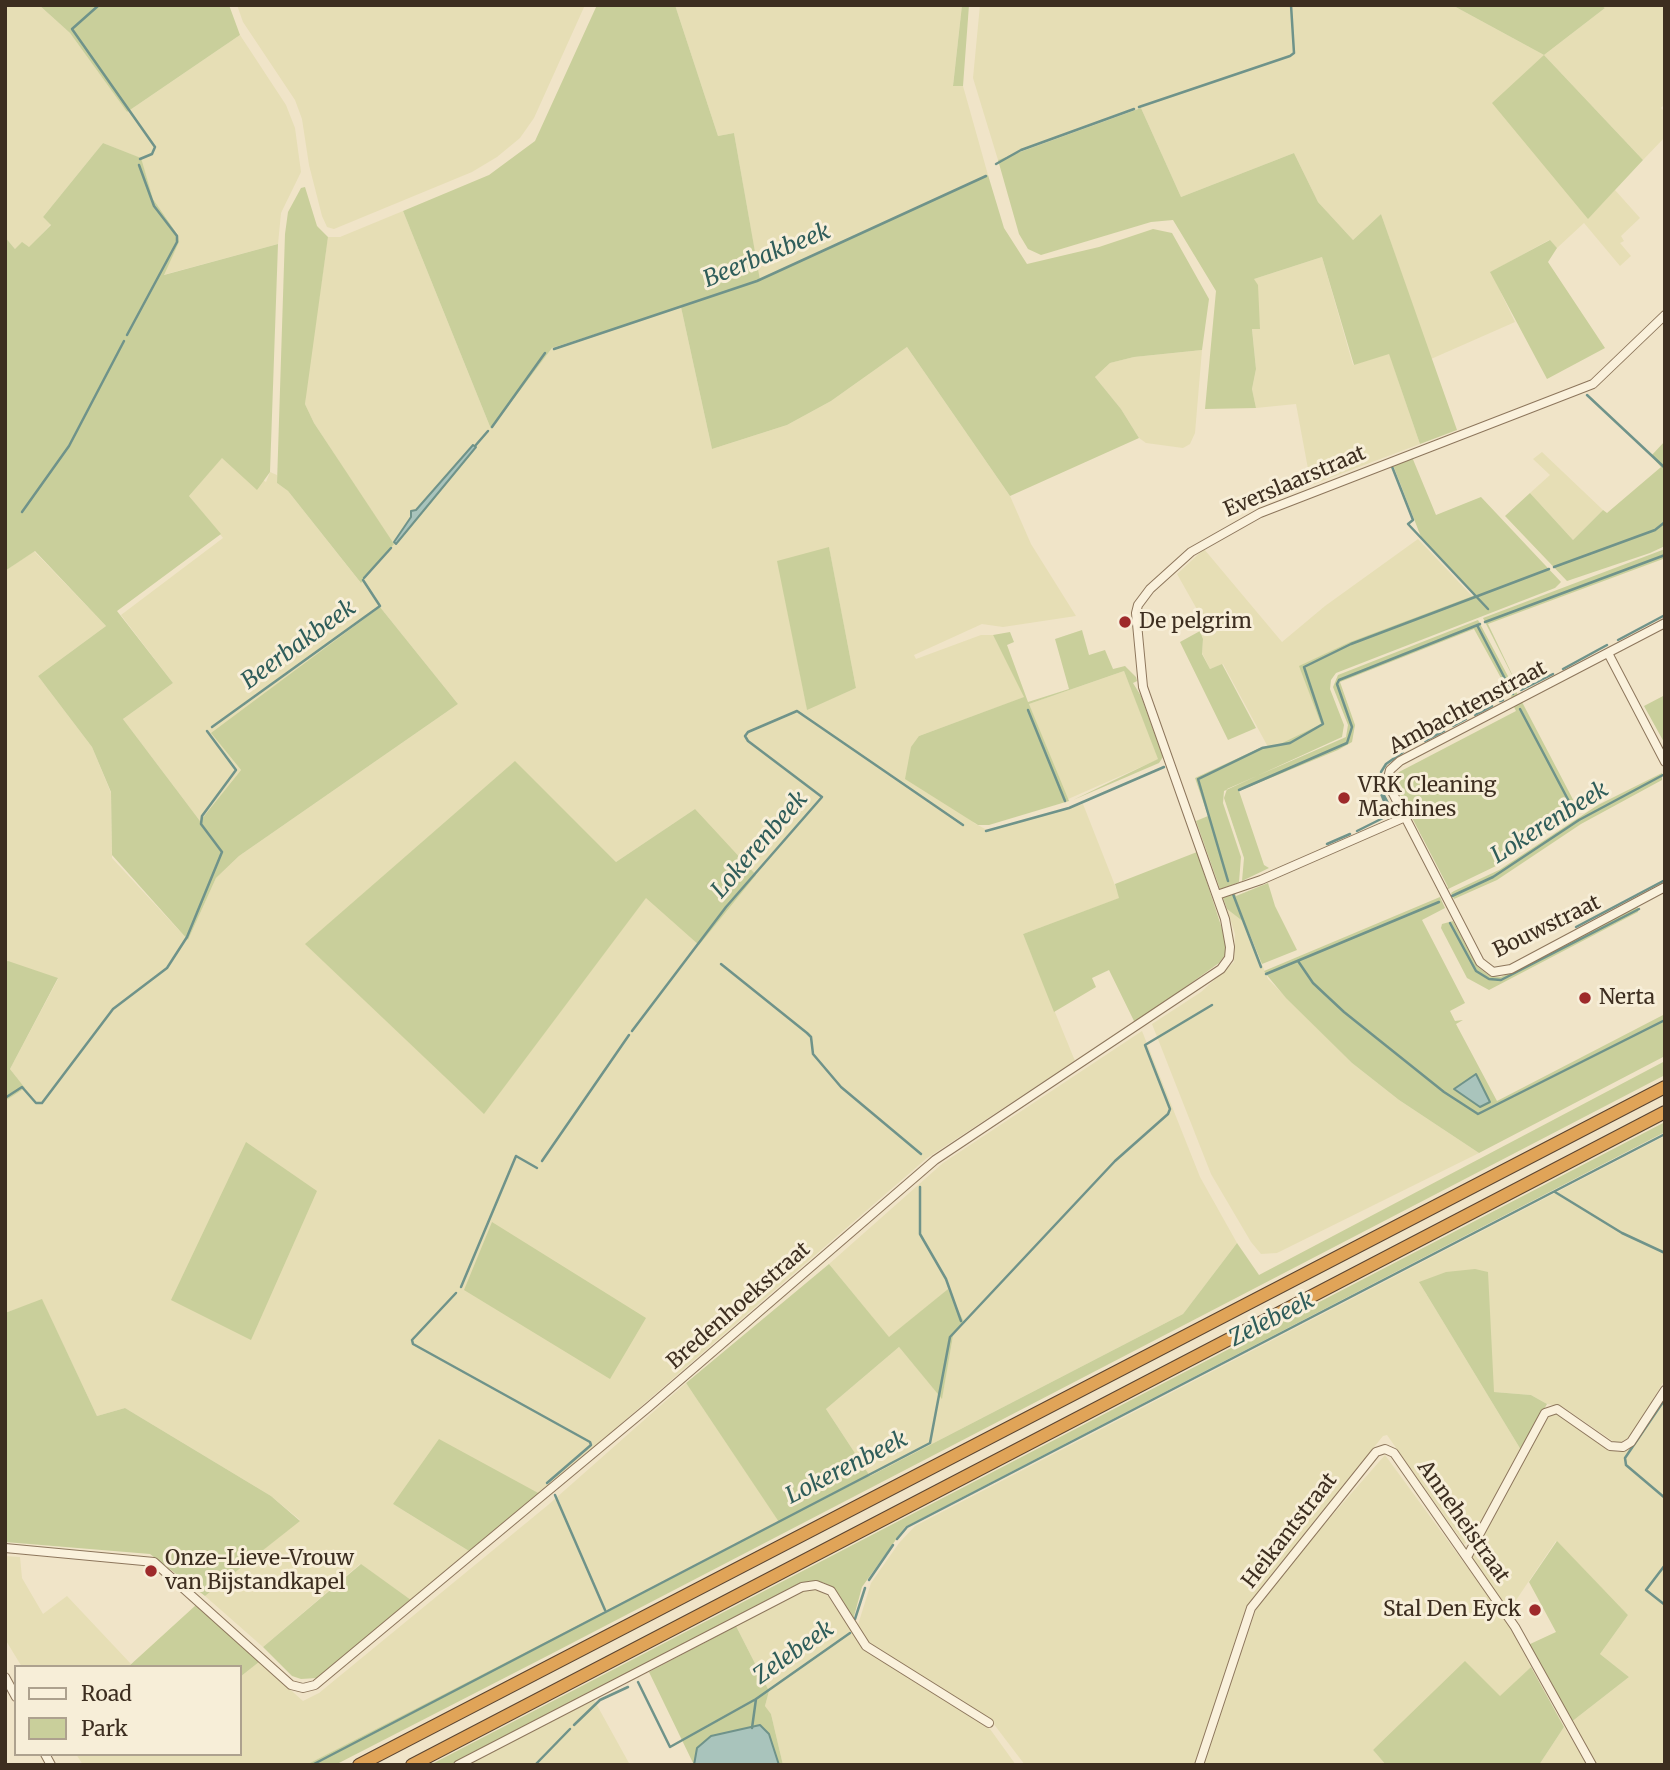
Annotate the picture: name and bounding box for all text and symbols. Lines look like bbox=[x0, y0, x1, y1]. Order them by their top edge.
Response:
water label: Beerbakbeek bbox=[700, 218, 834, 294]
street label: Everslaarstraat bbox=[1220, 441, 1370, 523]
water label: Beerbakbeek bbox=[237, 594, 361, 696]
place label: De pelgrim bbox=[1139, 609, 1252, 635]
marker: De pelgrim bbox=[1117, 614, 1133, 630]
street label: Ambachtenstraat bbox=[1385, 656, 1551, 760]
place label: VRK Cleaning Machines bbox=[1358, 773, 1496, 823]
water label: Lokerenbeek bbox=[1486, 776, 1614, 870]
water label: Lokerenbeek bbox=[706, 786, 814, 904]
marker: VRK Cleaning Machines bbox=[1336, 790, 1352, 806]
street label: Bouwstraat bbox=[1489, 890, 1605, 964]
place label: Nerta bbox=[1599, 985, 1655, 1011]
marker: Nerta bbox=[1577, 990, 1593, 1006]
street label: Bredenhoekstraat bbox=[662, 1237, 816, 1375]
water label: Zelebeek bbox=[1225, 1287, 1319, 1353]
water label: Lokerenbeek bbox=[782, 1426, 912, 1510]
street label: Anneheistraat bbox=[1411, 1456, 1515, 1588]
street label: Heikantstraat bbox=[1237, 1468, 1343, 1594]
place label: Onze-Lieve-Vrouw van Bijstandkapel bbox=[165, 1546, 354, 1596]
marker: Onze-Lieve-Vrouw van Bijstandkapel bbox=[143, 1563, 159, 1579]
place label: Stal Den Eyck bbox=[1383, 1597, 1521, 1623]
marker: Stal Den Eyck bbox=[1527, 1602, 1543, 1618]
water label: Zelebeek bbox=[749, 1616, 839, 1690]
legend bbox=[14, 1665, 242, 1756]
text: Road bbox=[81, 1680, 132, 1707]
text: Park bbox=[81, 1715, 128, 1742]

